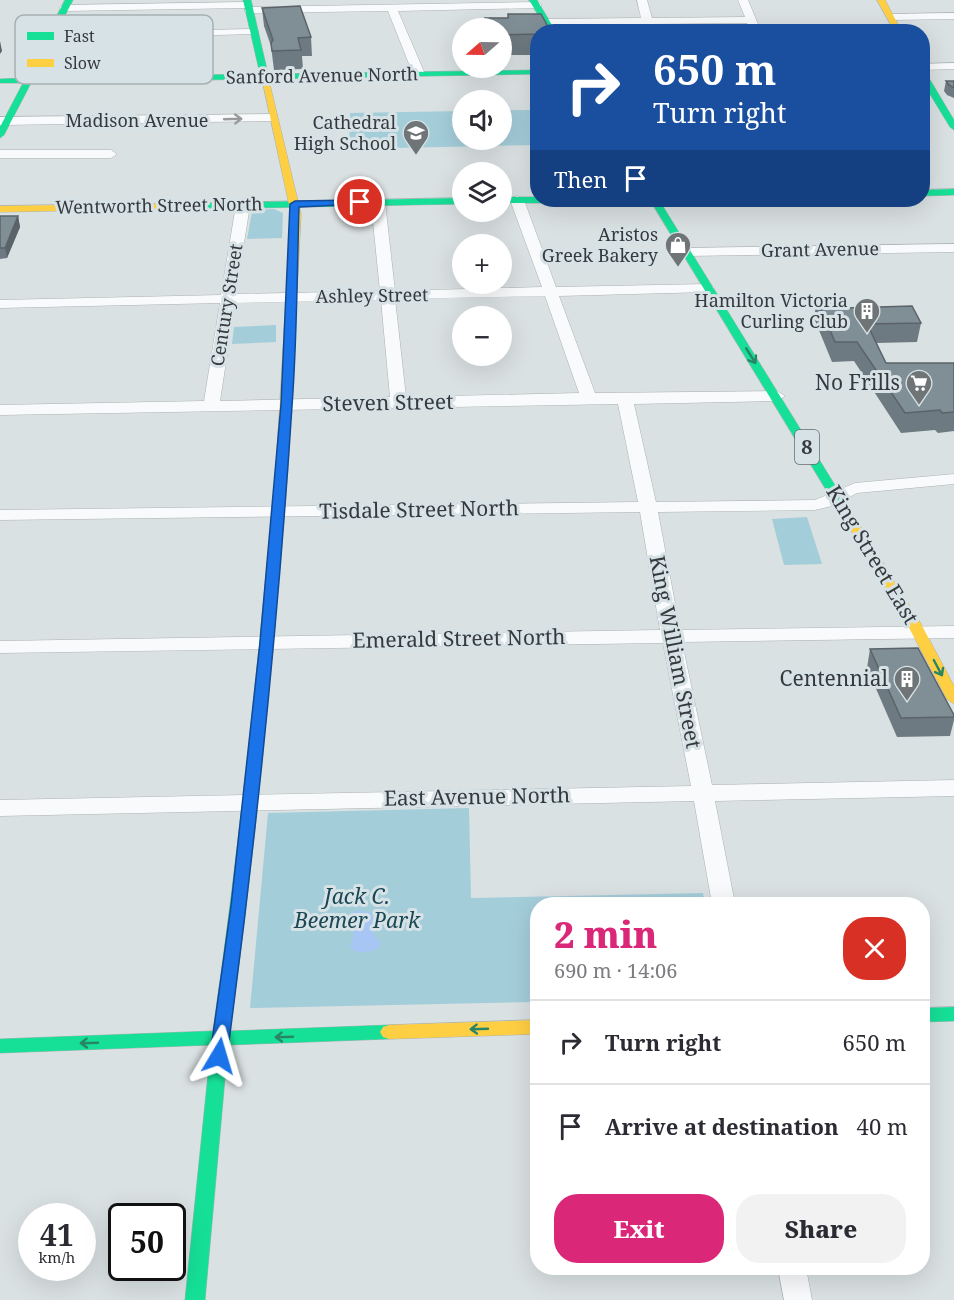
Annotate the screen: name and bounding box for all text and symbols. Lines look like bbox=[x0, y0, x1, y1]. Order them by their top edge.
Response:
legend bbox=[15, 15, 213, 84]
north arrow bbox=[452, 18, 512, 78]
map controls bbox=[452, 18, 512, 366]
text: Fast bbox=[64, 25, 95, 47]
text: 650 m bbox=[653, 40, 777, 97]
icon: right bbox=[554, 48, 632, 126]
text: Slow bbox=[64, 52, 101, 74]
street label: Sanford Avenue North bbox=[226, 61, 418, 89]
button: sound bbox=[452, 90, 512, 150]
text: Turn right bbox=[653, 94, 786, 131]
street label: Madison Avenue bbox=[66, 108, 208, 132]
place label: Cathedral High School bbox=[294, 110, 396, 155]
one-way arrow bbox=[223, 114, 243, 125]
school or university icon: Cathedral High School bbox=[401, 118, 431, 156]
button: layers bbox=[452, 162, 512, 222]
icon: arrive bbox=[619, 162, 652, 195]
text: Then bbox=[554, 164, 607, 194]
pin bbox=[334, 176, 385, 227]
icon: arrive bbox=[343, 185, 376, 218]
street label: Wentworth Street North bbox=[55, 191, 263, 219]
place label: Aristos Greek Bakery bbox=[542, 222, 659, 267]
shop icon: Aristos Greek Bakery bbox=[663, 230, 693, 268]
button: + bbox=[452, 234, 512, 294]
street label: Grant Avenue bbox=[761, 236, 879, 262]
street label: Century Street bbox=[204, 242, 248, 368]
street label: Ashley Street bbox=[316, 282, 428, 308]
place label: Hamilton Victoria Curling Club bbox=[694, 288, 848, 333]
building icon: Hamilton Victoria Curling Club bbox=[852, 296, 882, 334]
button: − bbox=[452, 306, 512, 366]
one-way arrow bbox=[746, 347, 758, 364]
place label: No Frills bbox=[815, 368, 900, 396]
supermarket icon: No Frills bbox=[904, 368, 934, 406]
street label: Steven Street bbox=[322, 387, 454, 417]
road number: 8 bbox=[795, 430, 819, 464]
street label: King Street East bbox=[820, 480, 925, 629]
street label: Tisdale Street North bbox=[319, 493, 519, 525]
street label: King William Street bbox=[644, 553, 708, 751]
street label: Emerald Street North bbox=[352, 622, 566, 654]
one-way arrow bbox=[932, 659, 944, 676]
place label: Centennial bbox=[780, 664, 888, 692]
building icon: Centennial bbox=[892, 664, 922, 702]
street label: East Avenue North bbox=[383, 780, 570, 812]
park label: Jack C. Beemer Park bbox=[293, 882, 421, 934]
text: 2 min bbox=[554, 910, 657, 959]
button: close bbox=[843, 917, 906, 980]
text: 690 m · 14:06 bbox=[554, 957, 677, 984]
position arrow bbox=[187, 1024, 251, 1088]
one-way arrow bbox=[469, 1024, 489, 1035]
icon: right bbox=[554, 1026, 587, 1059]
text: Turn right bbox=[605, 1027, 721, 1057]
text: 650 m bbox=[843, 1027, 906, 1057]
one-way arrow bbox=[274, 1031, 294, 1042]
one-way arrow bbox=[79, 1037, 99, 1049]
icon: arrive bbox=[554, 1110, 587, 1143]
text: Arrive at destination bbox=[605, 1111, 839, 1141]
text: 40 m bbox=[857, 1111, 908, 1141]
button: Exit bbox=[554, 1194, 724, 1263]
button: Share bbox=[736, 1194, 906, 1263]
speed limit sign: 50 bbox=[108, 1203, 186, 1281]
text: 41 bbox=[40, 1214, 74, 1255]
text: km/h bbox=[39, 1247, 75, 1267]

